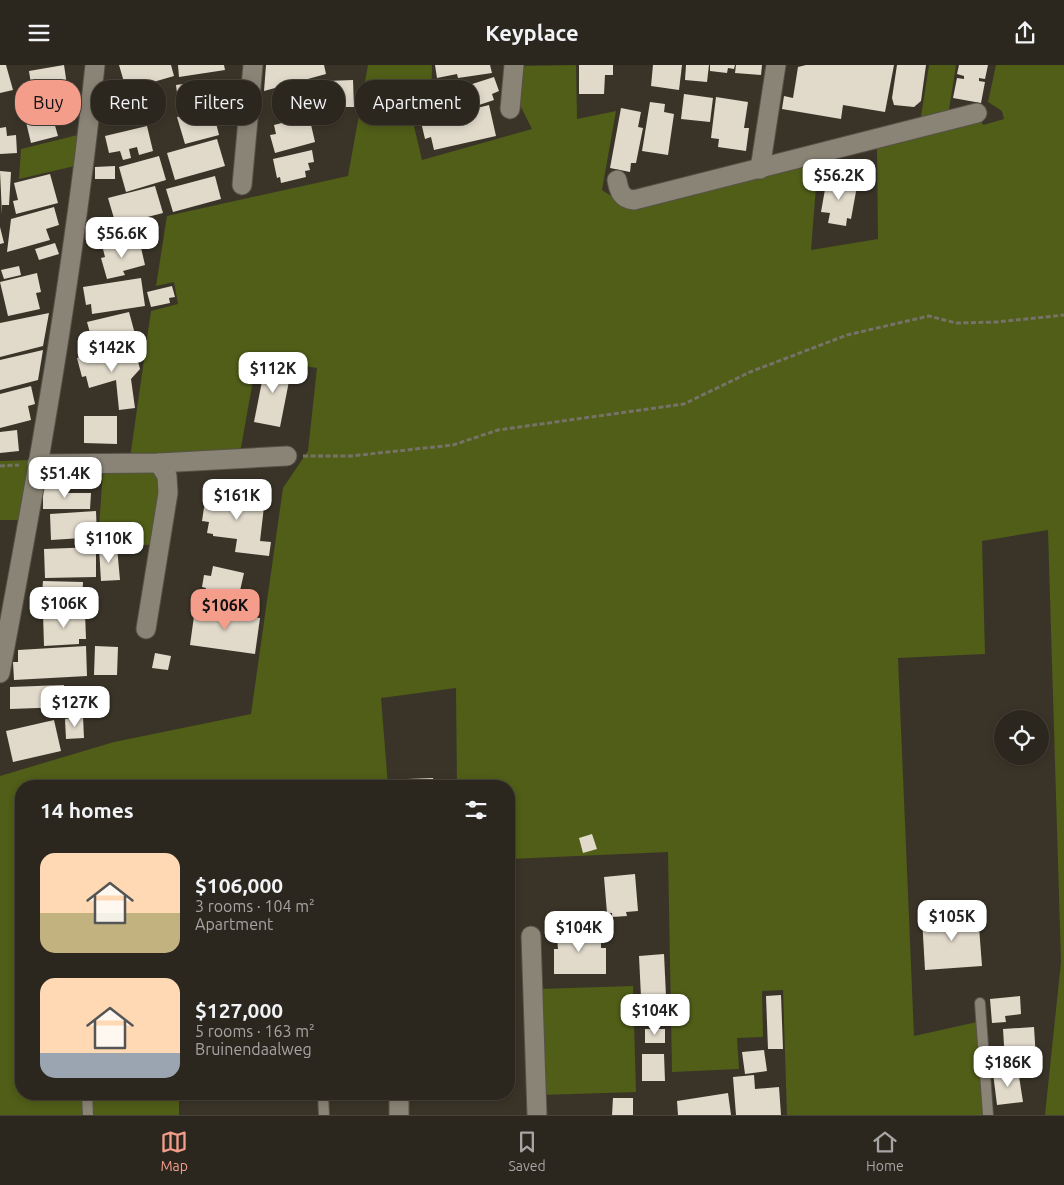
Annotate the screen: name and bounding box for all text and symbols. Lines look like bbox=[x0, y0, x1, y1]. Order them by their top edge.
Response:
icon: menu bbox=[25, 19, 53, 47]
icon: share bbox=[1011, 19, 1039, 47]
text: Keyplace bbox=[485, 20, 579, 45]
chip: Buy bbox=[15, 80, 81, 125]
chip: Rent bbox=[91, 80, 166, 125]
chip: Filters bbox=[176, 80, 262, 125]
chip: New bbox=[272, 80, 345, 125]
chip: Apartment bbox=[355, 80, 479, 125]
pin: $56.2K bbox=[798, 159, 880, 201]
text: $56.2K bbox=[814, 166, 864, 184]
pin: $56.6K bbox=[81, 217, 163, 259]
text: $56.6K bbox=[97, 224, 147, 242]
pin: $142K bbox=[77, 331, 147, 373]
text: $142K bbox=[89, 338, 135, 356]
pin: $112K bbox=[238, 351, 308, 394]
text: $112K bbox=[250, 359, 296, 377]
pin: $51.4K bbox=[24, 457, 106, 499]
text: $51.4K bbox=[40, 464, 90, 482]
pin: $161K bbox=[202, 479, 272, 521]
text: $161K bbox=[214, 486, 260, 504]
pin: $110K bbox=[74, 521, 144, 564]
text: $110K bbox=[86, 529, 132, 547]
pin: $106K bbox=[29, 587, 99, 629]
pin: $106K bbox=[190, 589, 260, 631]
text: $106K bbox=[41, 594, 87, 612]
text: $106K bbox=[202, 596, 248, 614]
pin: $127K bbox=[40, 685, 110, 728]
text: $127K bbox=[52, 693, 98, 711]
map controls bbox=[994, 710, 1049, 765]
button: locate bbox=[994, 710, 1049, 765]
icon: filters bbox=[462, 796, 490, 824]
text: 14 homes bbox=[40, 798, 134, 822]
icon: home bbox=[80, 873, 140, 933]
text: $106,000 bbox=[195, 873, 283, 897]
text: 3 rooms · 104 m² bbox=[195, 897, 315, 915]
pin: $105K bbox=[917, 899, 987, 942]
text: $105K bbox=[929, 907, 975, 925]
pin: $104K bbox=[544, 911, 614, 953]
text: Apartment bbox=[195, 915, 273, 933]
text: $104K bbox=[556, 918, 602, 936]
pin: $104K bbox=[620, 993, 690, 1036]
icon: home bbox=[80, 998, 140, 1058]
text: $127,000 bbox=[195, 998, 283, 1022]
text: $104K bbox=[632, 1001, 678, 1019]
text: 5 rooms · 163 m² bbox=[195, 1022, 315, 1040]
text: Bruinendaalweg bbox=[195, 1040, 312, 1058]
pin: $186K bbox=[973, 1045, 1043, 1088]
text: $186K bbox=[985, 1053, 1031, 1071]
tab: Map bbox=[160, 1128, 188, 1174]
tab: Saved bbox=[508, 1128, 546, 1174]
tab: Home bbox=[866, 1128, 904, 1174]

